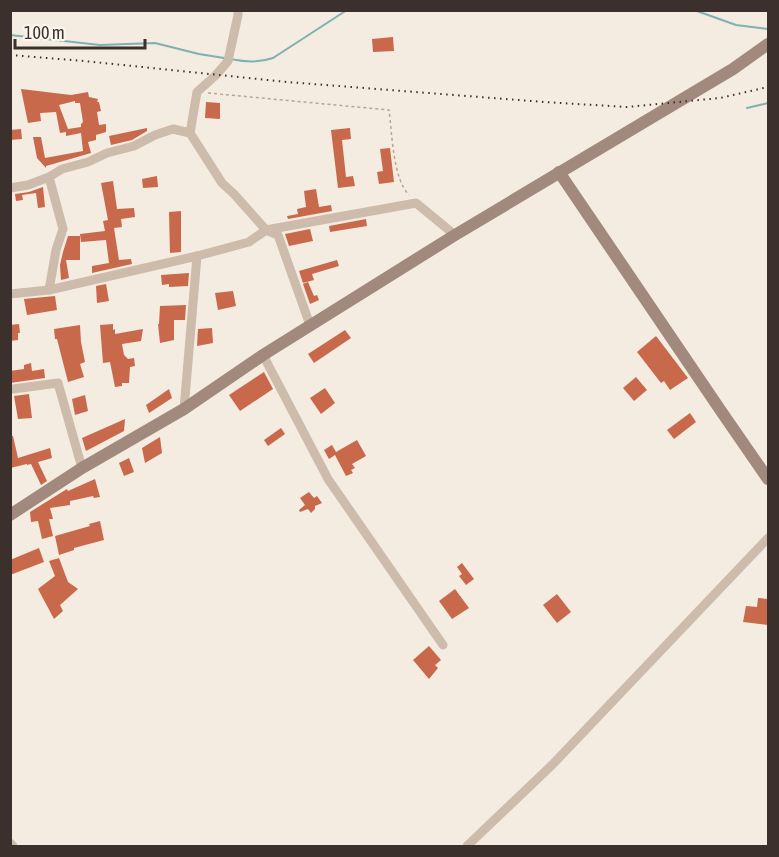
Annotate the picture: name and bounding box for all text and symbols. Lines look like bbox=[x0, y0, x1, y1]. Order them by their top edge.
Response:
scale bar bbox=[15, 12, 146, 50]
text: 100 m bbox=[24, 22, 65, 43]

